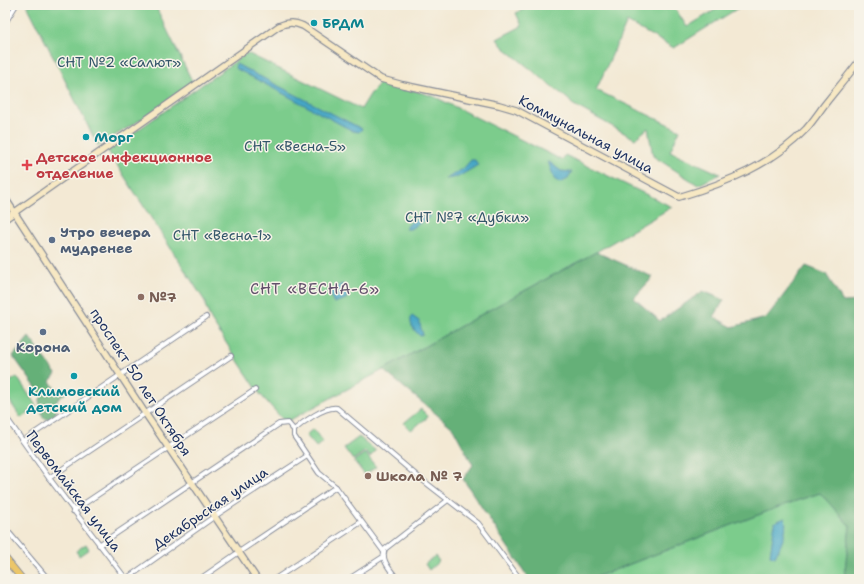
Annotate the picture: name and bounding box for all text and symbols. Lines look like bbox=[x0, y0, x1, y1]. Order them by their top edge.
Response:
place label: БРДМ bbox=[322, 14, 365, 32]
marker: БРДМ bbox=[309, 18, 319, 28]
park label: СНТ №2 «Салют» bbox=[57, 53, 181, 71]
street label: Коммунальная улица bbox=[516, 91, 657, 177]
place label: Морг bbox=[94, 128, 134, 146]
marker: Морг bbox=[81, 132, 91, 142]
park label: СНТ «Весна-5» bbox=[244, 137, 346, 155]
place label: Детское инфекционное отделение bbox=[36, 148, 212, 182]
marker: Детское инфекционное отделение bbox=[21, 159, 33, 171]
park label: СНТ №7 «Дубки» bbox=[405, 208, 529, 226]
place label: Утро вечера мудренее bbox=[60, 223, 151, 257]
park label: СНТ «Весна-1» bbox=[173, 226, 272, 244]
marker: Утро вечера мудренее bbox=[47, 235, 57, 245]
district label: СНТ «ВЕСНА-6» bbox=[250, 279, 380, 299]
place label: №7 bbox=[149, 288, 177, 306]
marker: №7 bbox=[136, 292, 146, 302]
street label: проспект 50 лет Октября bbox=[86, 305, 196, 459]
marker: Корона bbox=[38, 327, 48, 337]
place label: Корона bbox=[16, 338, 71, 356]
marker: Климовский детский дом bbox=[69, 371, 79, 381]
place label: Климовский детский дом bbox=[26, 382, 122, 416]
street label: Первомайская улица bbox=[23, 427, 126, 555]
street label: Декабрьская улица bbox=[149, 463, 271, 553]
place label: Школа № 7 bbox=[376, 467, 462, 485]
marker: Школа № 7 bbox=[363, 471, 373, 481]

